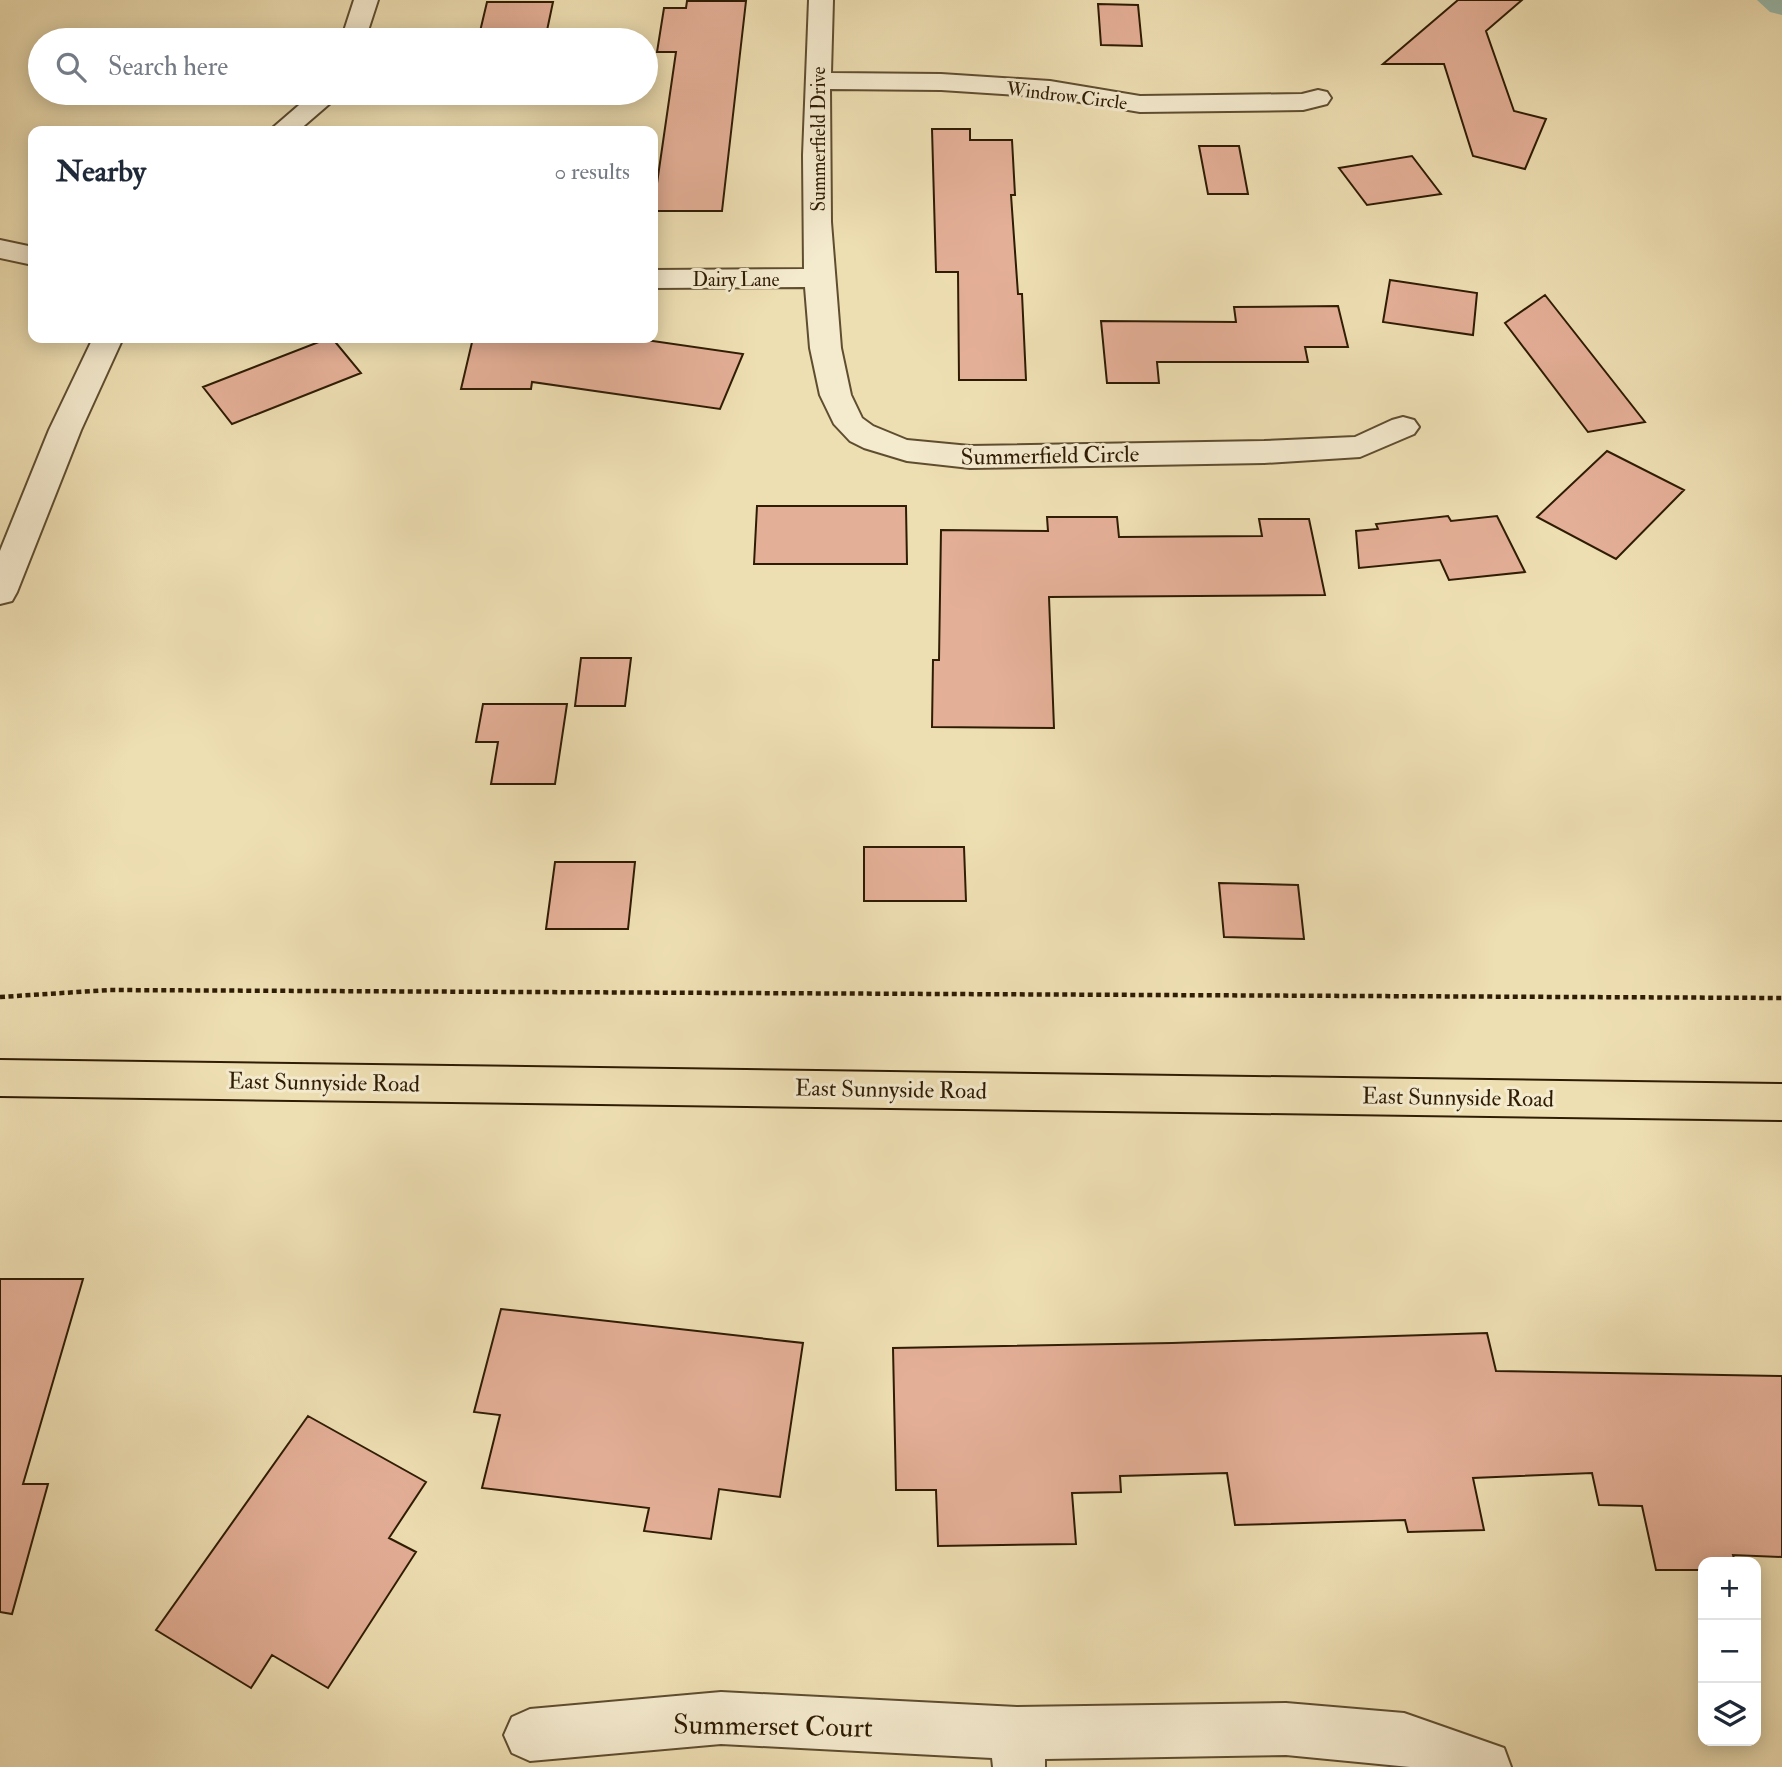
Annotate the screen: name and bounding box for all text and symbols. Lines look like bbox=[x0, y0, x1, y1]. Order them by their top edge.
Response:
search box bbox=[28, 28, 658, 105]
icon: search bbox=[52, 48, 90, 86]
text: Search here bbox=[108, 51, 228, 83]
street label: Summerfield Drive bbox=[807, 67, 831, 211]
street label: Windrow Circle bbox=[1004, 77, 1129, 115]
text: Nearby bbox=[56, 153, 146, 190]
text: 0 results bbox=[554, 157, 630, 186]
street label: Dairy Lane bbox=[692, 268, 780, 292]
street label: Summerfield Circle bbox=[960, 439, 1140, 472]
street label: East Sunnyside Road bbox=[228, 1066, 420, 1099]
street label: East Sunnyside Road bbox=[795, 1073, 987, 1106]
street label: East Sunnyside Road bbox=[1362, 1081, 1554, 1114]
map controls bbox=[1698, 1557, 1761, 1746]
button: + bbox=[1698, 1557, 1761, 1620]
button: − bbox=[1698, 1620, 1761, 1683]
button: layers bbox=[1698, 1683, 1761, 1746]
street label: Summerset Court bbox=[673, 1707, 873, 1746]

